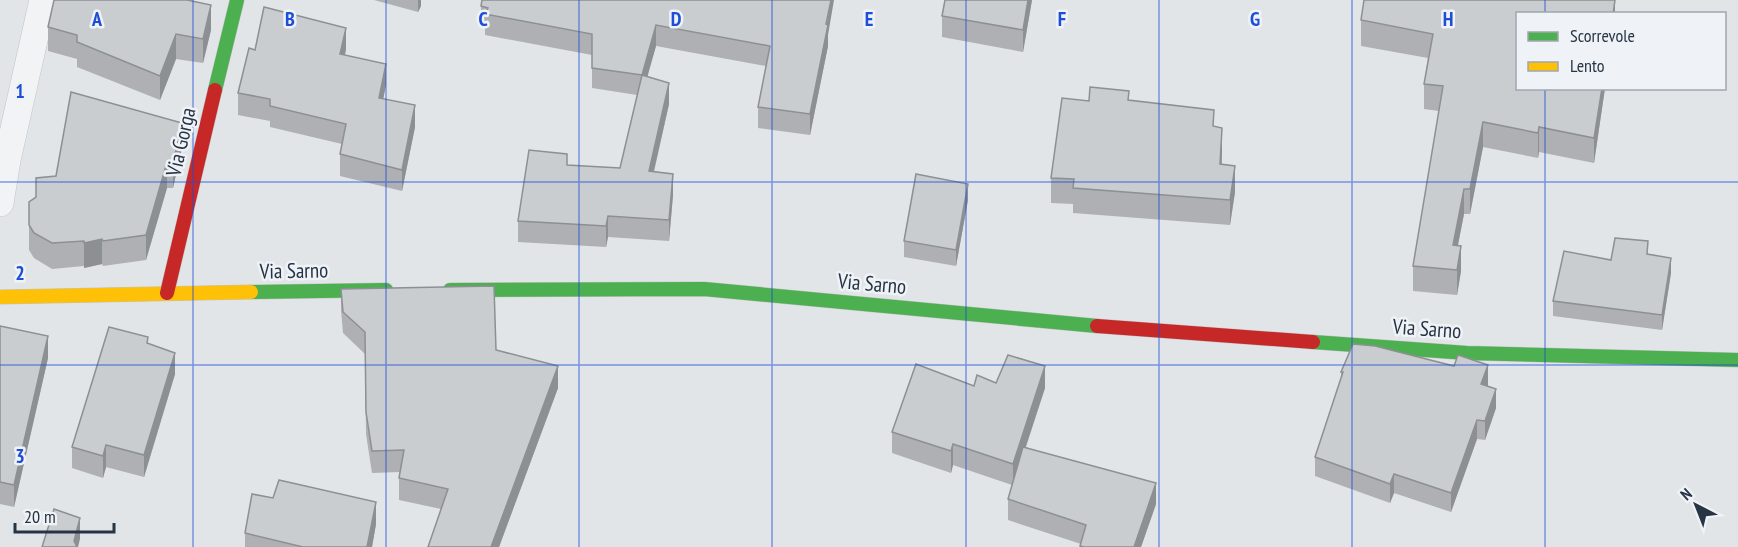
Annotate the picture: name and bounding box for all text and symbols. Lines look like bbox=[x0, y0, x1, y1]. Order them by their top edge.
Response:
text: A bbox=[91, 6, 103, 32]
text: B bbox=[285, 6, 295, 32]
text: C bbox=[478, 6, 488, 32]
text: D bbox=[671, 6, 682, 32]
text: E bbox=[865, 6, 873, 32]
text: F bbox=[1058, 6, 1066, 32]
text: G bbox=[1250, 6, 1260, 32]
text: H bbox=[1443, 6, 1453, 32]
legend bbox=[1516, 12, 1726, 90]
text: Scorrevole bbox=[1570, 24, 1635, 47]
text: Lento bbox=[1570, 54, 1605, 77]
text: 1 bbox=[15, 78, 25, 104]
street label: Via Gorga bbox=[159, 105, 202, 180]
street label: Via Sarno bbox=[258, 256, 329, 285]
text: 2 bbox=[15, 260, 25, 286]
street label: Via Sarno bbox=[836, 267, 907, 300]
street label: Via Sarno bbox=[1391, 313, 1462, 344]
text: 3 bbox=[15, 443, 25, 469]
north arrow bbox=[1666, 475, 1726, 535]
text: N bbox=[1676, 484, 1696, 504]
scale bar bbox=[15, 496, 114, 534]
text: 20 m bbox=[24, 505, 56, 528]

